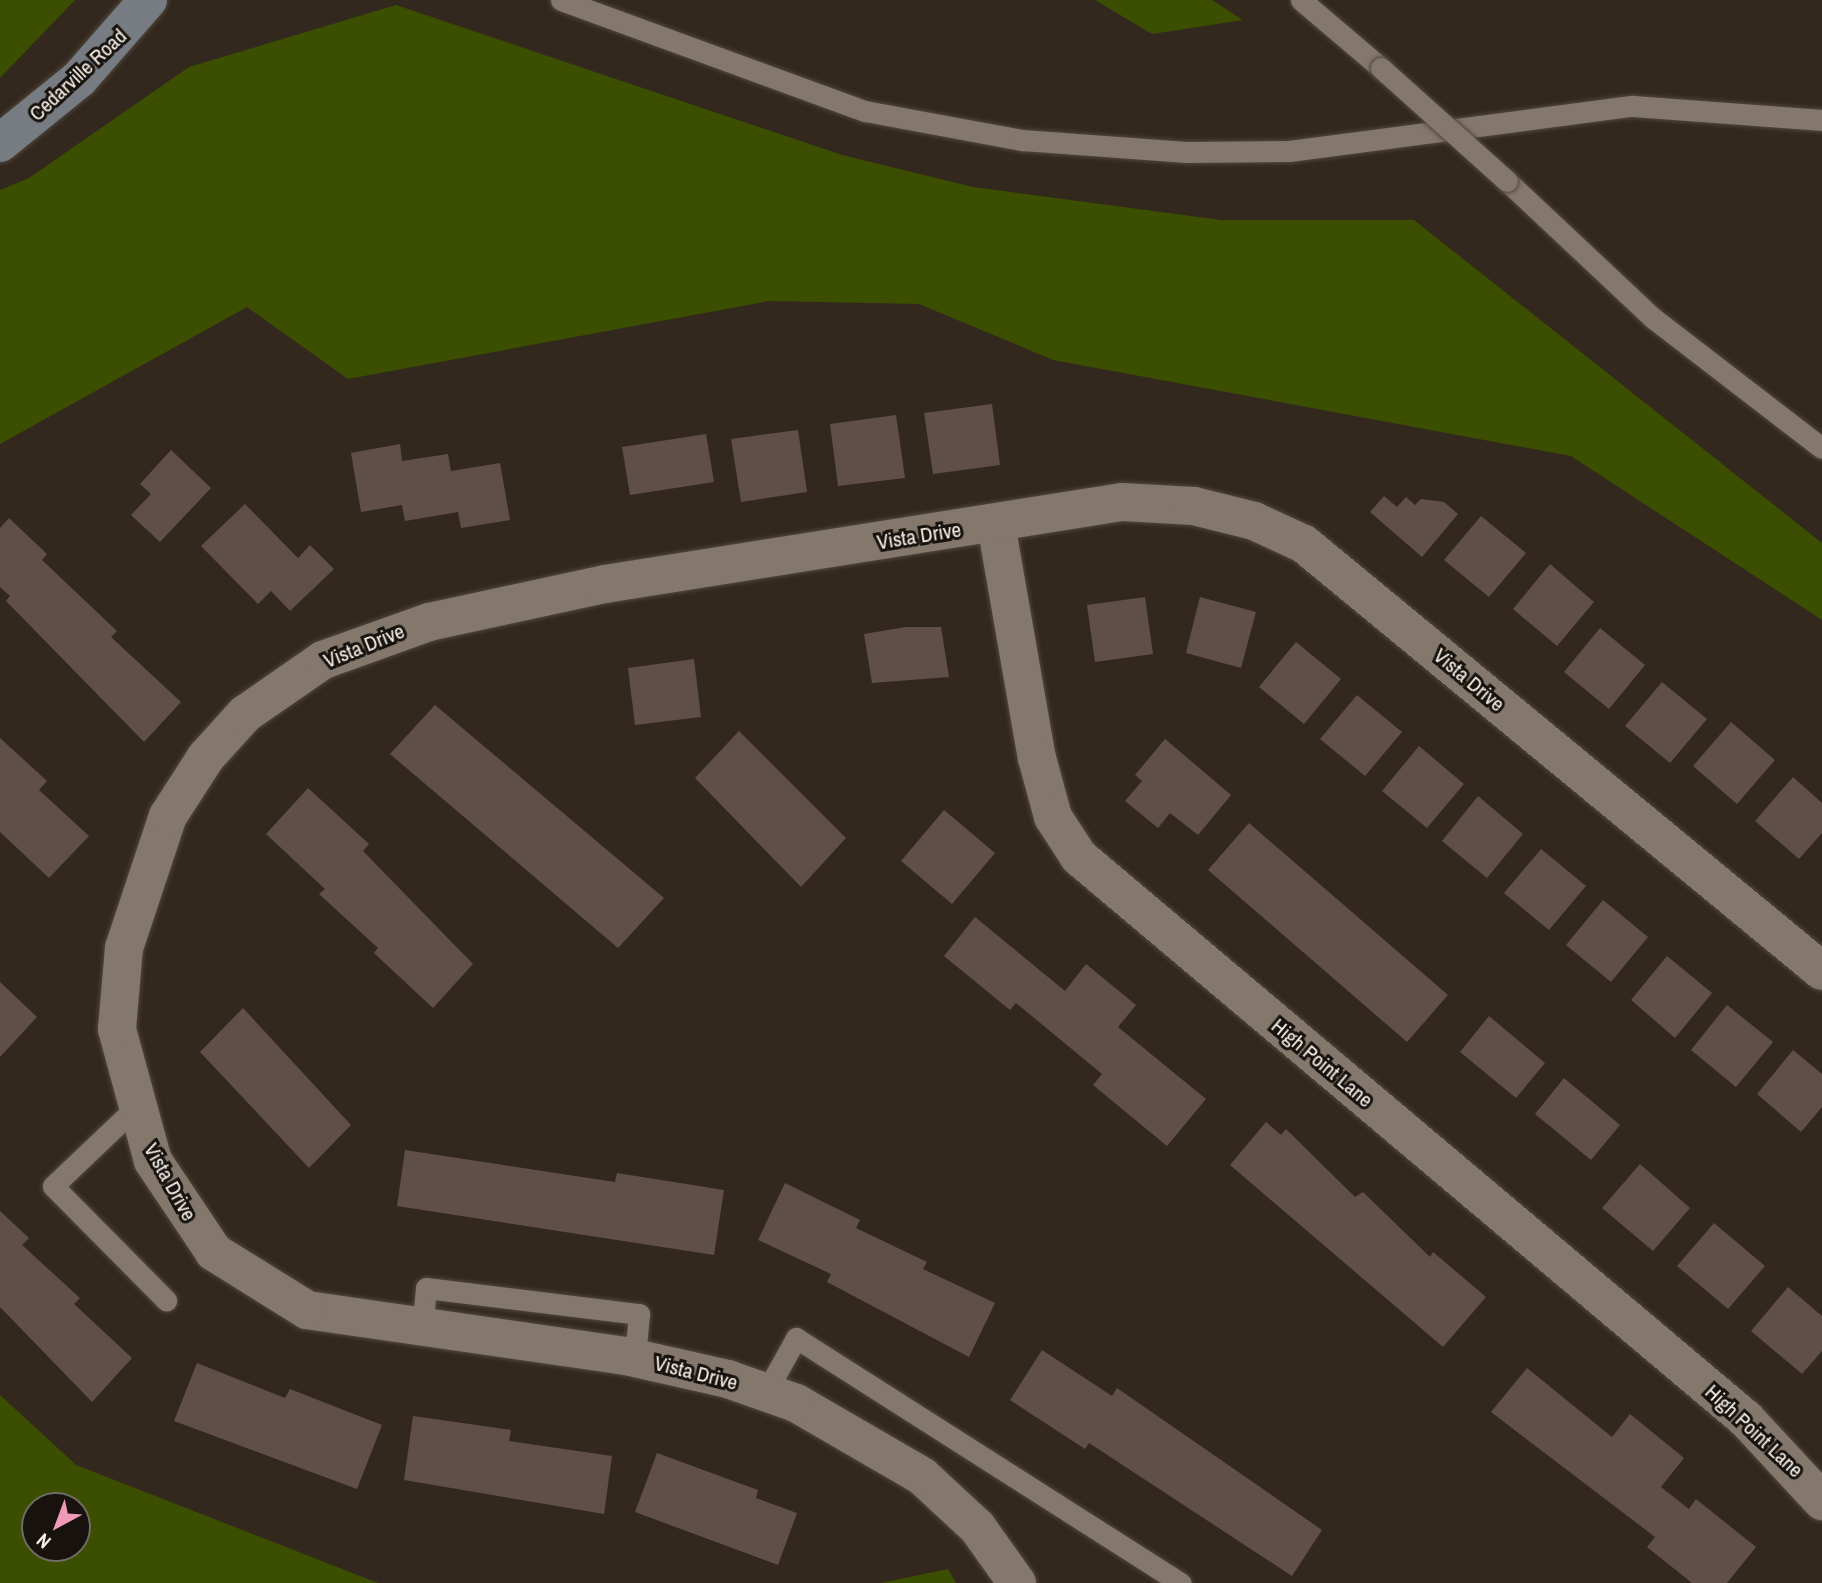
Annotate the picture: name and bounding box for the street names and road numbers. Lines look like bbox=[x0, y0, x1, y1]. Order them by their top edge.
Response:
street label: Cedarville Road bbox=[24, 24, 132, 126]
street label: Vista Drive bbox=[875, 517, 963, 555]
street label: Vista Drive bbox=[320, 618, 408, 674]
street label: Vista Drive bbox=[1428, 643, 1510, 717]
street label: High Point Lane bbox=[1266, 1013, 1378, 1113]
street label: Vista Drive bbox=[138, 1139, 202, 1225]
street label: Vista Drive bbox=[652, 1351, 740, 1395]
street label: High Point Lane bbox=[1700, 1379, 1808, 1483]

